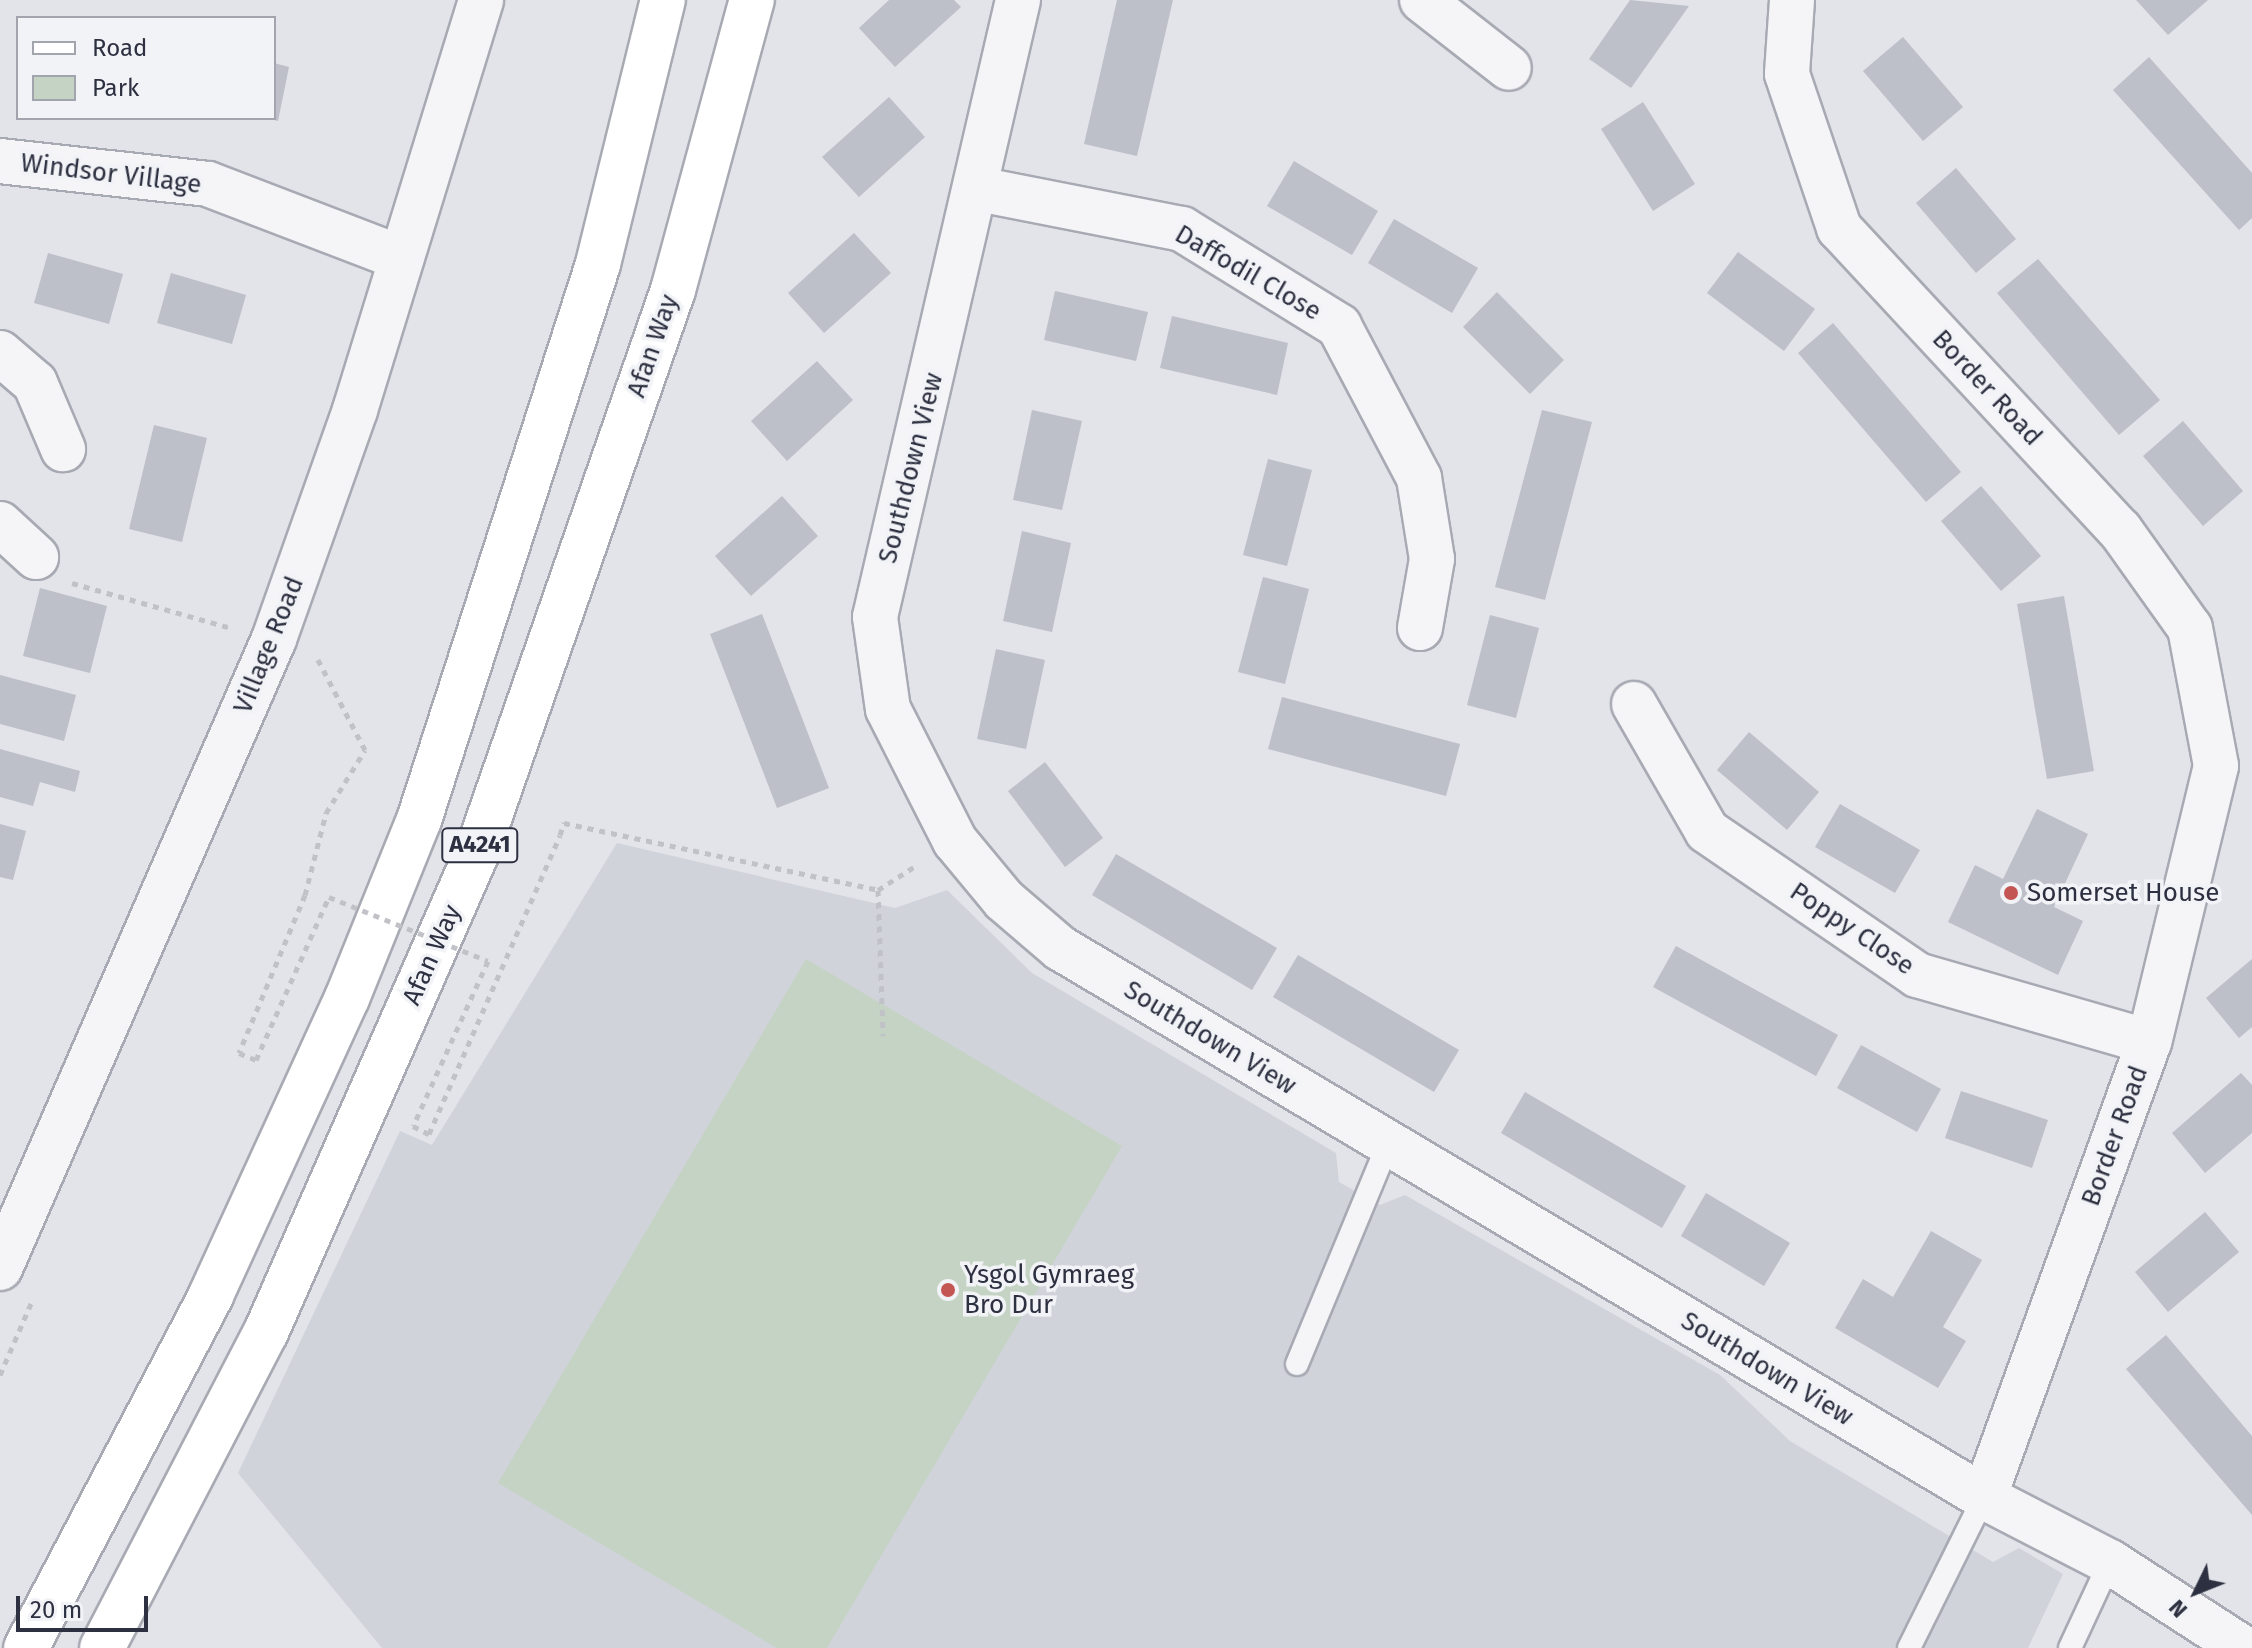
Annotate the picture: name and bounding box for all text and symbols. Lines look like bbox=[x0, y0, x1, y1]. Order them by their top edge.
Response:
legend bbox=[16, 16, 276, 120]
text: Road bbox=[92, 34, 147, 62]
text: Park bbox=[92, 74, 139, 102]
street label: Windsor Village bbox=[19, 147, 203, 201]
street label: Daffodil Close bbox=[1169, 219, 1327, 327]
street label: Afan Way bbox=[621, 291, 685, 401]
street label: Border Road bbox=[1926, 324, 2048, 452]
street label: Southdown View bbox=[872, 370, 950, 566]
street label: Village Road bbox=[227, 572, 311, 718]
road number: A4241 bbox=[440, 825, 520, 865]
street label: Poppy Close bbox=[1784, 876, 1920, 982]
place label: Somerset House bbox=[2027, 877, 2219, 909]
marker: Somerset House bbox=[2002, 884, 2020, 902]
street label: Afan Way bbox=[396, 900, 468, 1010]
street label: Southdown View bbox=[1118, 974, 1302, 1102]
street label: Border Road bbox=[2075, 1062, 2155, 1210]
place label: Ysgol Gymraeg Bro Dur bbox=[964, 1259, 1134, 1320]
marker: Ysgol Gymraeg Bro Dur bbox=[939, 1281, 957, 1299]
street label: Southdown View bbox=[1675, 1305, 1859, 1433]
north arrow bbox=[2156, 1552, 2236, 1632]
scale bar bbox=[20, 1580, 152, 1630]
text: N bbox=[2163, 1594, 2193, 1623]
text: 20 m bbox=[30, 1596, 82, 1624]

